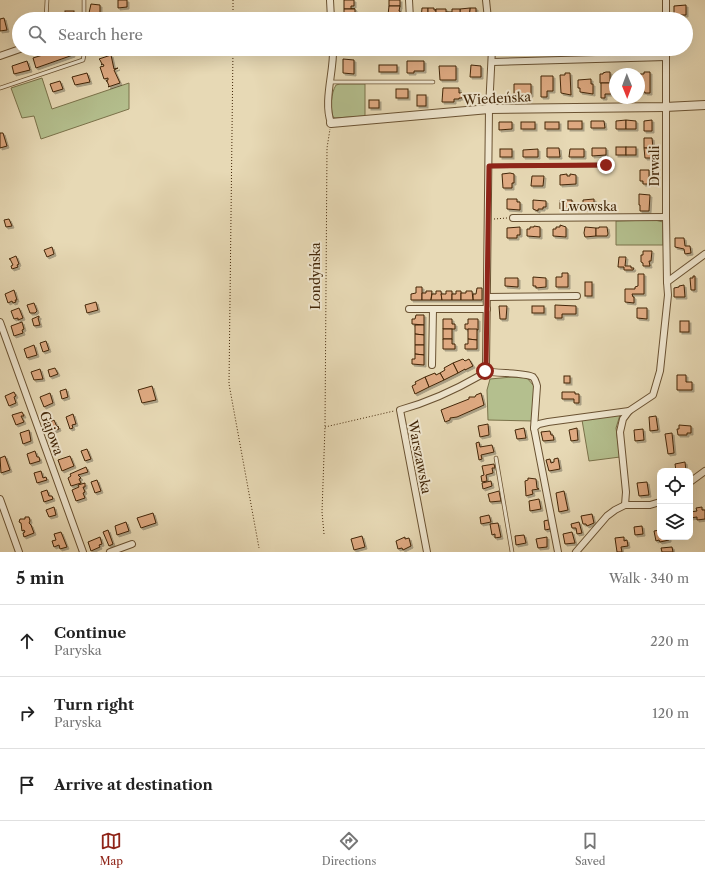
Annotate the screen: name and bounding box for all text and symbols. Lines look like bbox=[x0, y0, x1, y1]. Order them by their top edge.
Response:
search box bbox=[12, 12, 693, 56]
icon: search bbox=[26, 23, 48, 45]
text: Search here bbox=[58, 25, 143, 44]
north arrow bbox=[609, 68, 645, 104]
street label: Wiedeńska bbox=[461, 88, 532, 108]
street label: Drwali bbox=[646, 145, 662, 187]
route end bbox=[597, 156, 615, 174]
street label: Lwowska bbox=[561, 198, 617, 214]
street label: Londyńska bbox=[307, 242, 323, 310]
route start bbox=[476, 362, 494, 380]
street label: Gajowa bbox=[37, 409, 67, 457]
street label: Warszawska bbox=[405, 418, 435, 495]
map controls bbox=[657, 468, 693, 540]
button: locate bbox=[657, 468, 693, 504]
button: layers bbox=[657, 504, 693, 540]
text: 5 min bbox=[16, 568, 64, 588]
text: Walk · 340 m bbox=[609, 570, 689, 586]
text: Continue bbox=[54, 623, 126, 642]
icon: ahead bbox=[16, 630, 38, 652]
text: 220 m bbox=[650, 633, 689, 649]
text: Paryska bbox=[54, 642, 102, 658]
text: Turn right bbox=[54, 695, 134, 714]
icon: right bbox=[16, 702, 38, 724]
text: 120 m bbox=[652, 705, 689, 721]
text: Paryska bbox=[54, 714, 102, 730]
icon: arrive bbox=[16, 774, 38, 796]
text: Arrive at destination bbox=[54, 775, 213, 794]
tab: Map bbox=[99, 830, 123, 868]
tab: Directions bbox=[322, 830, 376, 868]
tab: Saved bbox=[575, 830, 606, 868]

